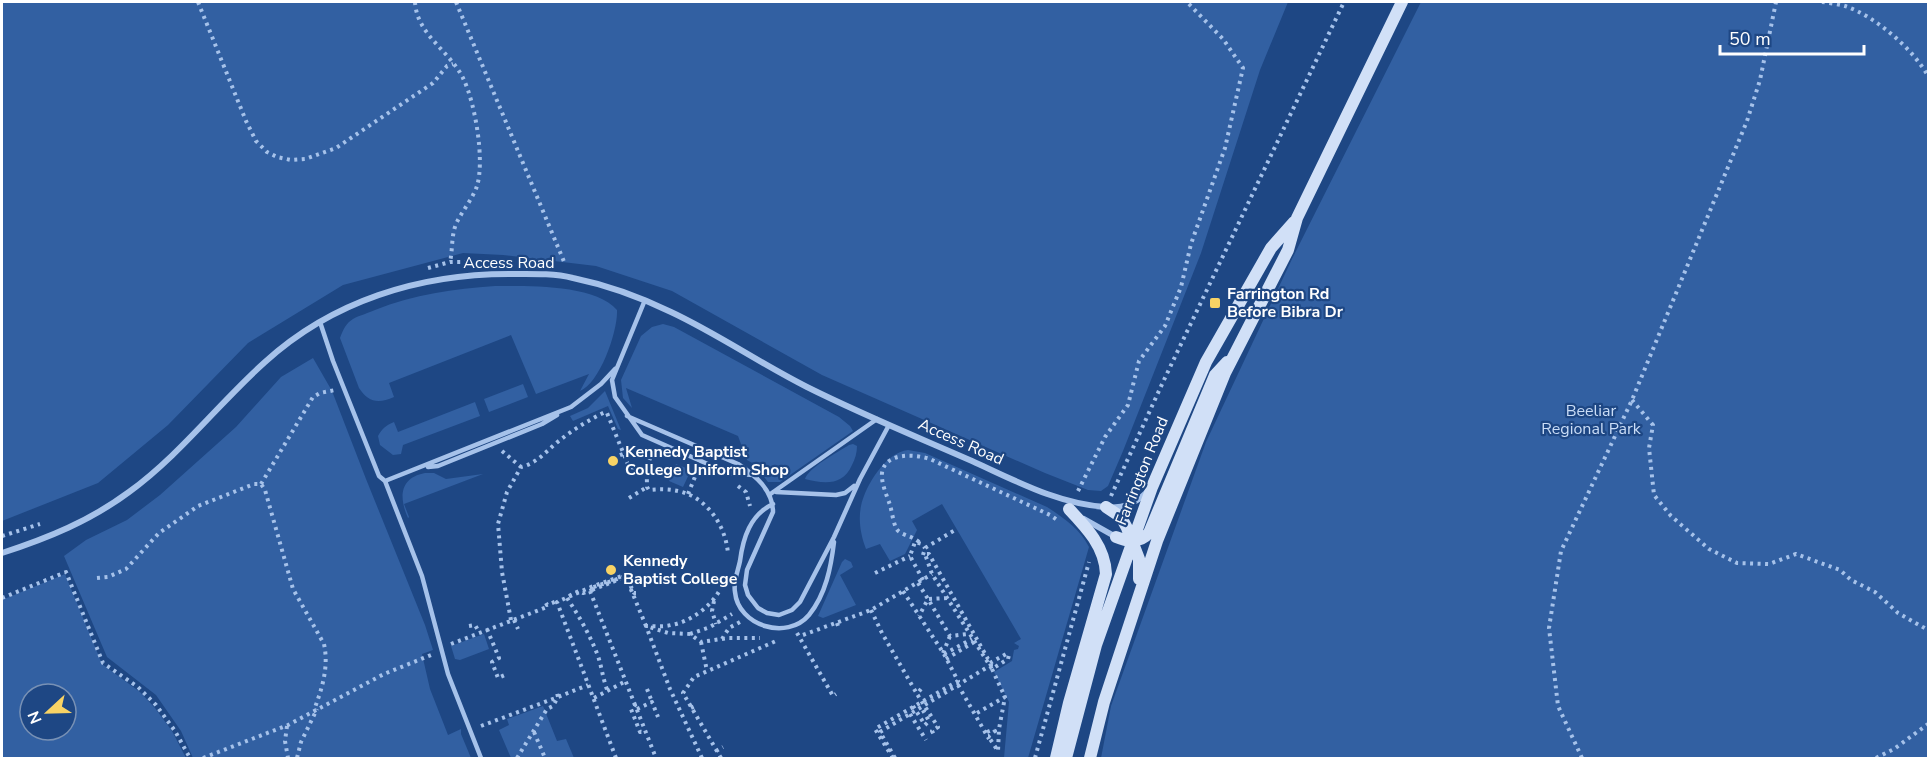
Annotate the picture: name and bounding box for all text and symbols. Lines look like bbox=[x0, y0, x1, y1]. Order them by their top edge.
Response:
scale bar bbox=[1720, 18, 1864, 56]
text: 50 m bbox=[1729, 27, 1771, 51]
street label: Access Road bbox=[463, 252, 555, 274]
place label: Farrington Rd Before Bibra Dr bbox=[1227, 283, 1344, 323]
marker: Farrington Rd Before Bibra Dr bbox=[1208, 296, 1222, 310]
park label: Beeliar Regional Park bbox=[1541, 400, 1642, 440]
street label: Access Road bbox=[915, 413, 1007, 471]
street label: Farrington Road bbox=[1110, 413, 1174, 529]
place label: Kennedy Baptist College Uniform Shop bbox=[625, 441, 789, 481]
marker: Kennedy Baptist College Uniform Shop bbox=[606, 454, 620, 468]
place label: Kennedy Baptist College bbox=[623, 550, 738, 590]
marker: Kennedy Baptist College bbox=[604, 563, 618, 577]
north arrow bbox=[18, 682, 78, 742]
text: N bbox=[23, 708, 47, 727]

